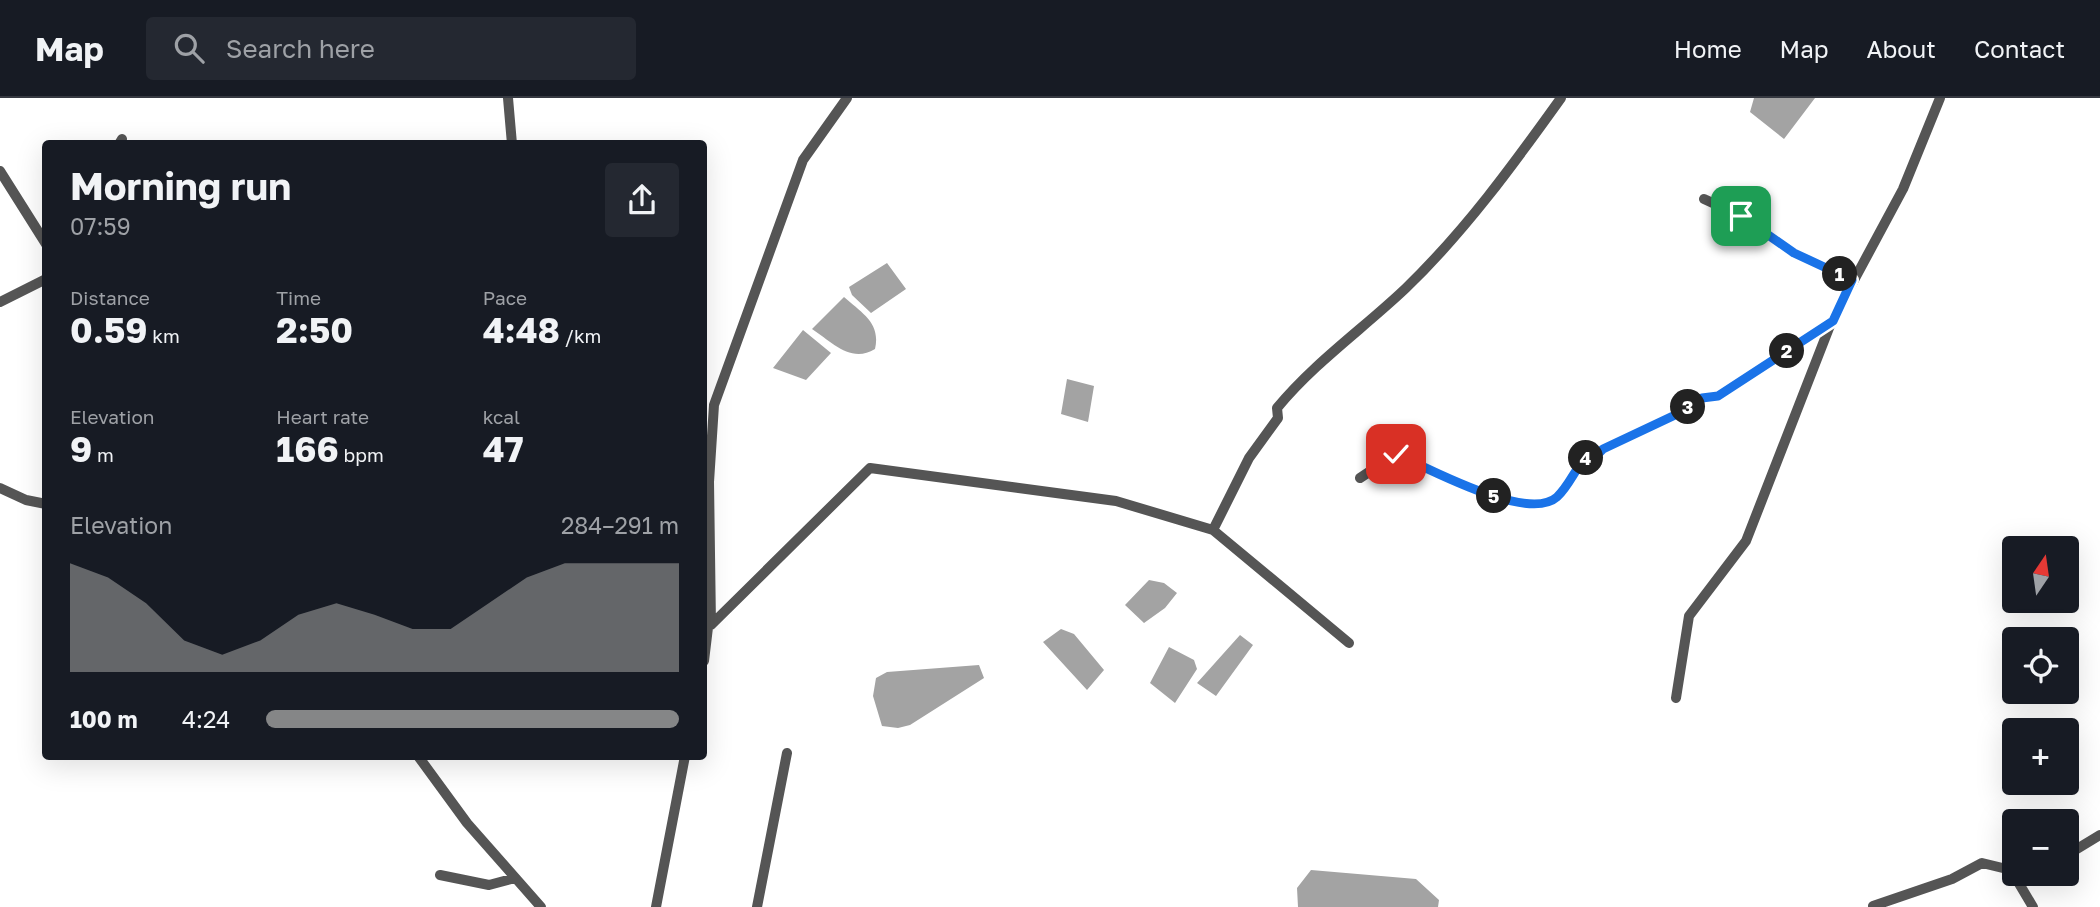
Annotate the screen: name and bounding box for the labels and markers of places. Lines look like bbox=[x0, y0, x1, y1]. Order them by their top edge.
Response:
pin bbox=[1711, 186, 1771, 246]
pin: 1 bbox=[1822, 256, 1857, 292]
pin: 2 bbox=[1770, 334, 1804, 368]
pin: 3 bbox=[1670, 390, 1706, 424]
pin bbox=[1366, 424, 1426, 484]
pin: 4 bbox=[1568, 440, 1604, 476]
pin: 5 bbox=[1476, 478, 1512, 514]

